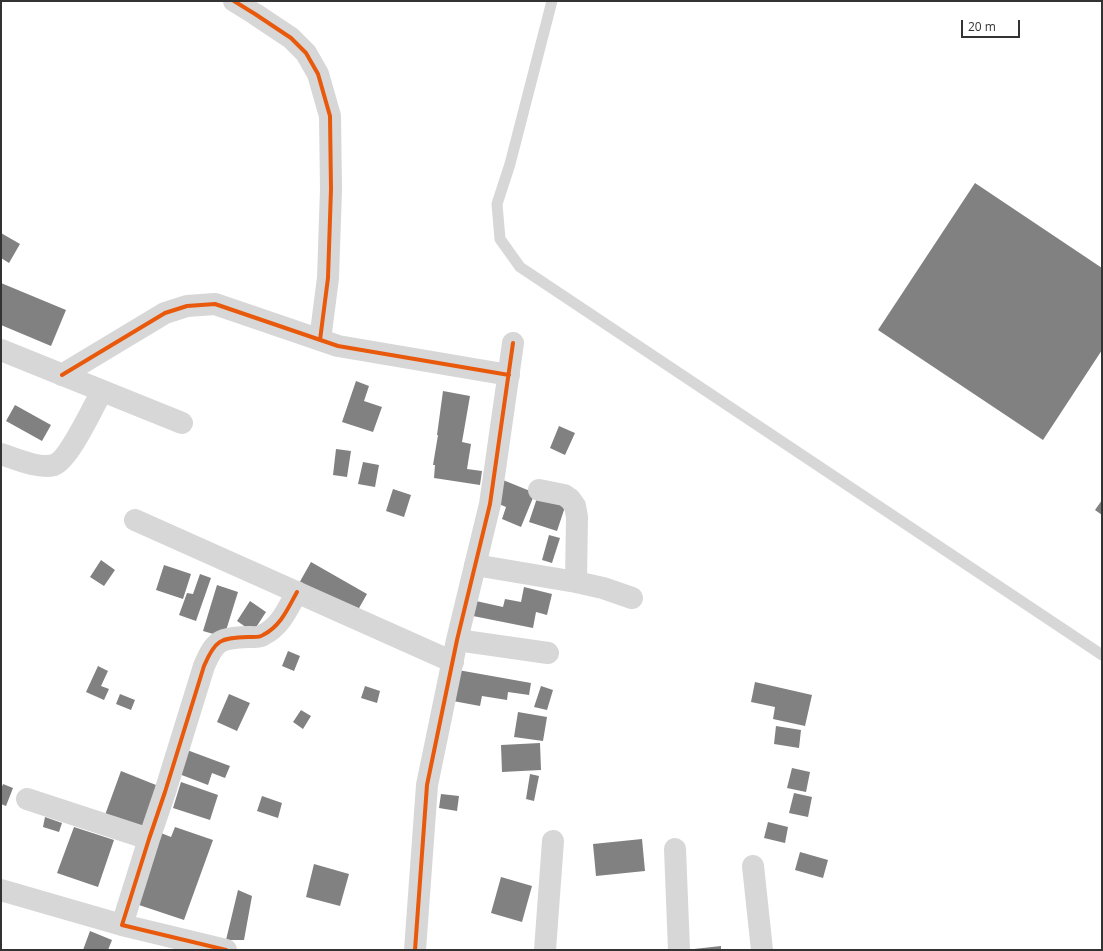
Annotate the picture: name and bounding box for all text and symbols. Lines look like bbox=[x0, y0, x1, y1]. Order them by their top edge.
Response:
scale bar bbox=[963, 12, 1022, 38]
text: 20 m bbox=[968, 18, 996, 35]

